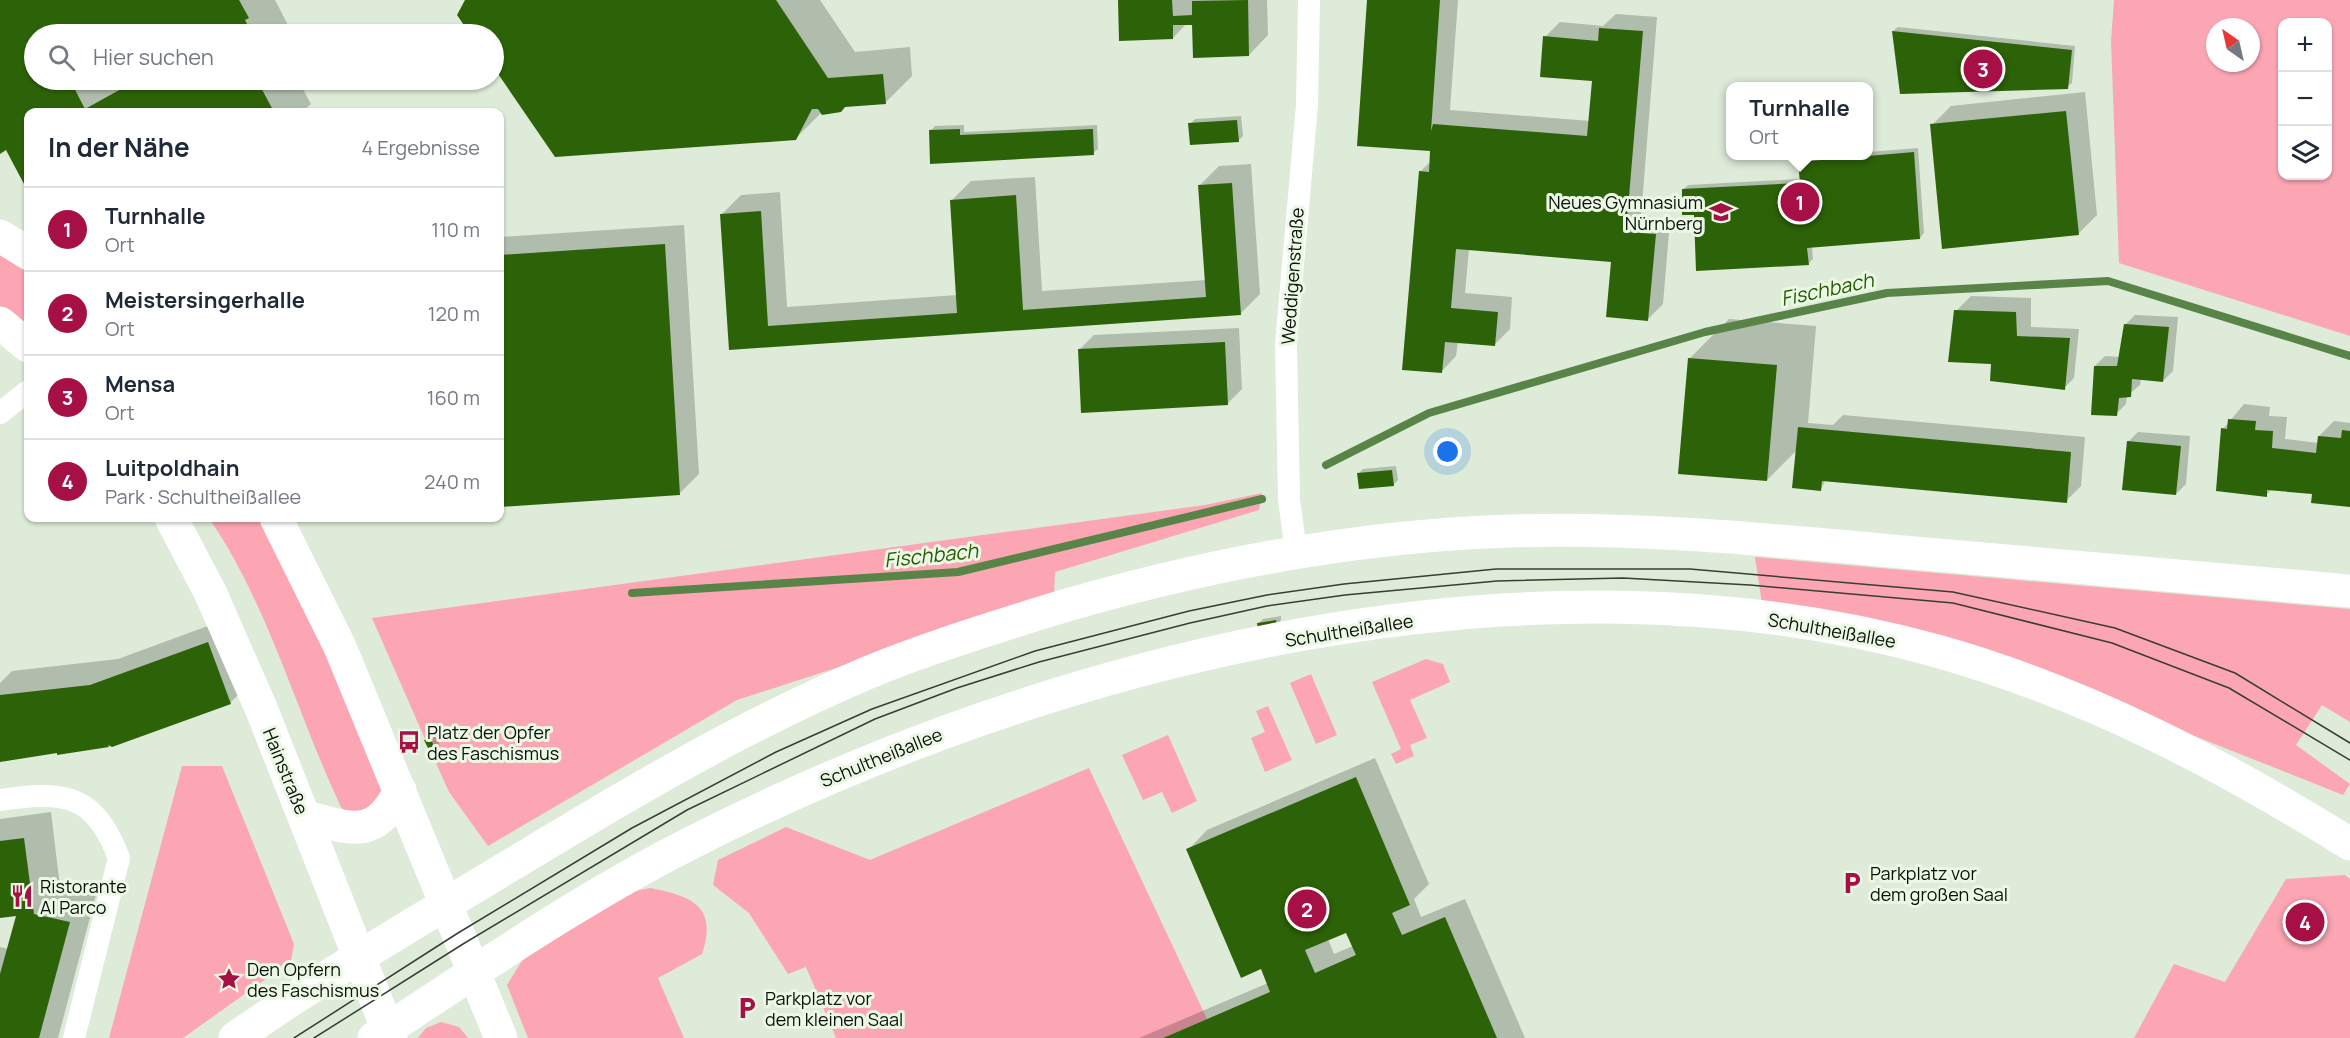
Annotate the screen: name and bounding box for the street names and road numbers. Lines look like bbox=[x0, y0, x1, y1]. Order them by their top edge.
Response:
street label: Weddigenstraße bbox=[1275, 207, 1309, 345]
street label: Schultheißallee bbox=[1766, 607, 1898, 653]
street label: Schultheißallee bbox=[1283, 608, 1415, 652]
street label: Schultheißallee bbox=[816, 722, 946, 792]
street label: Hainstraße bbox=[258, 724, 314, 818]

